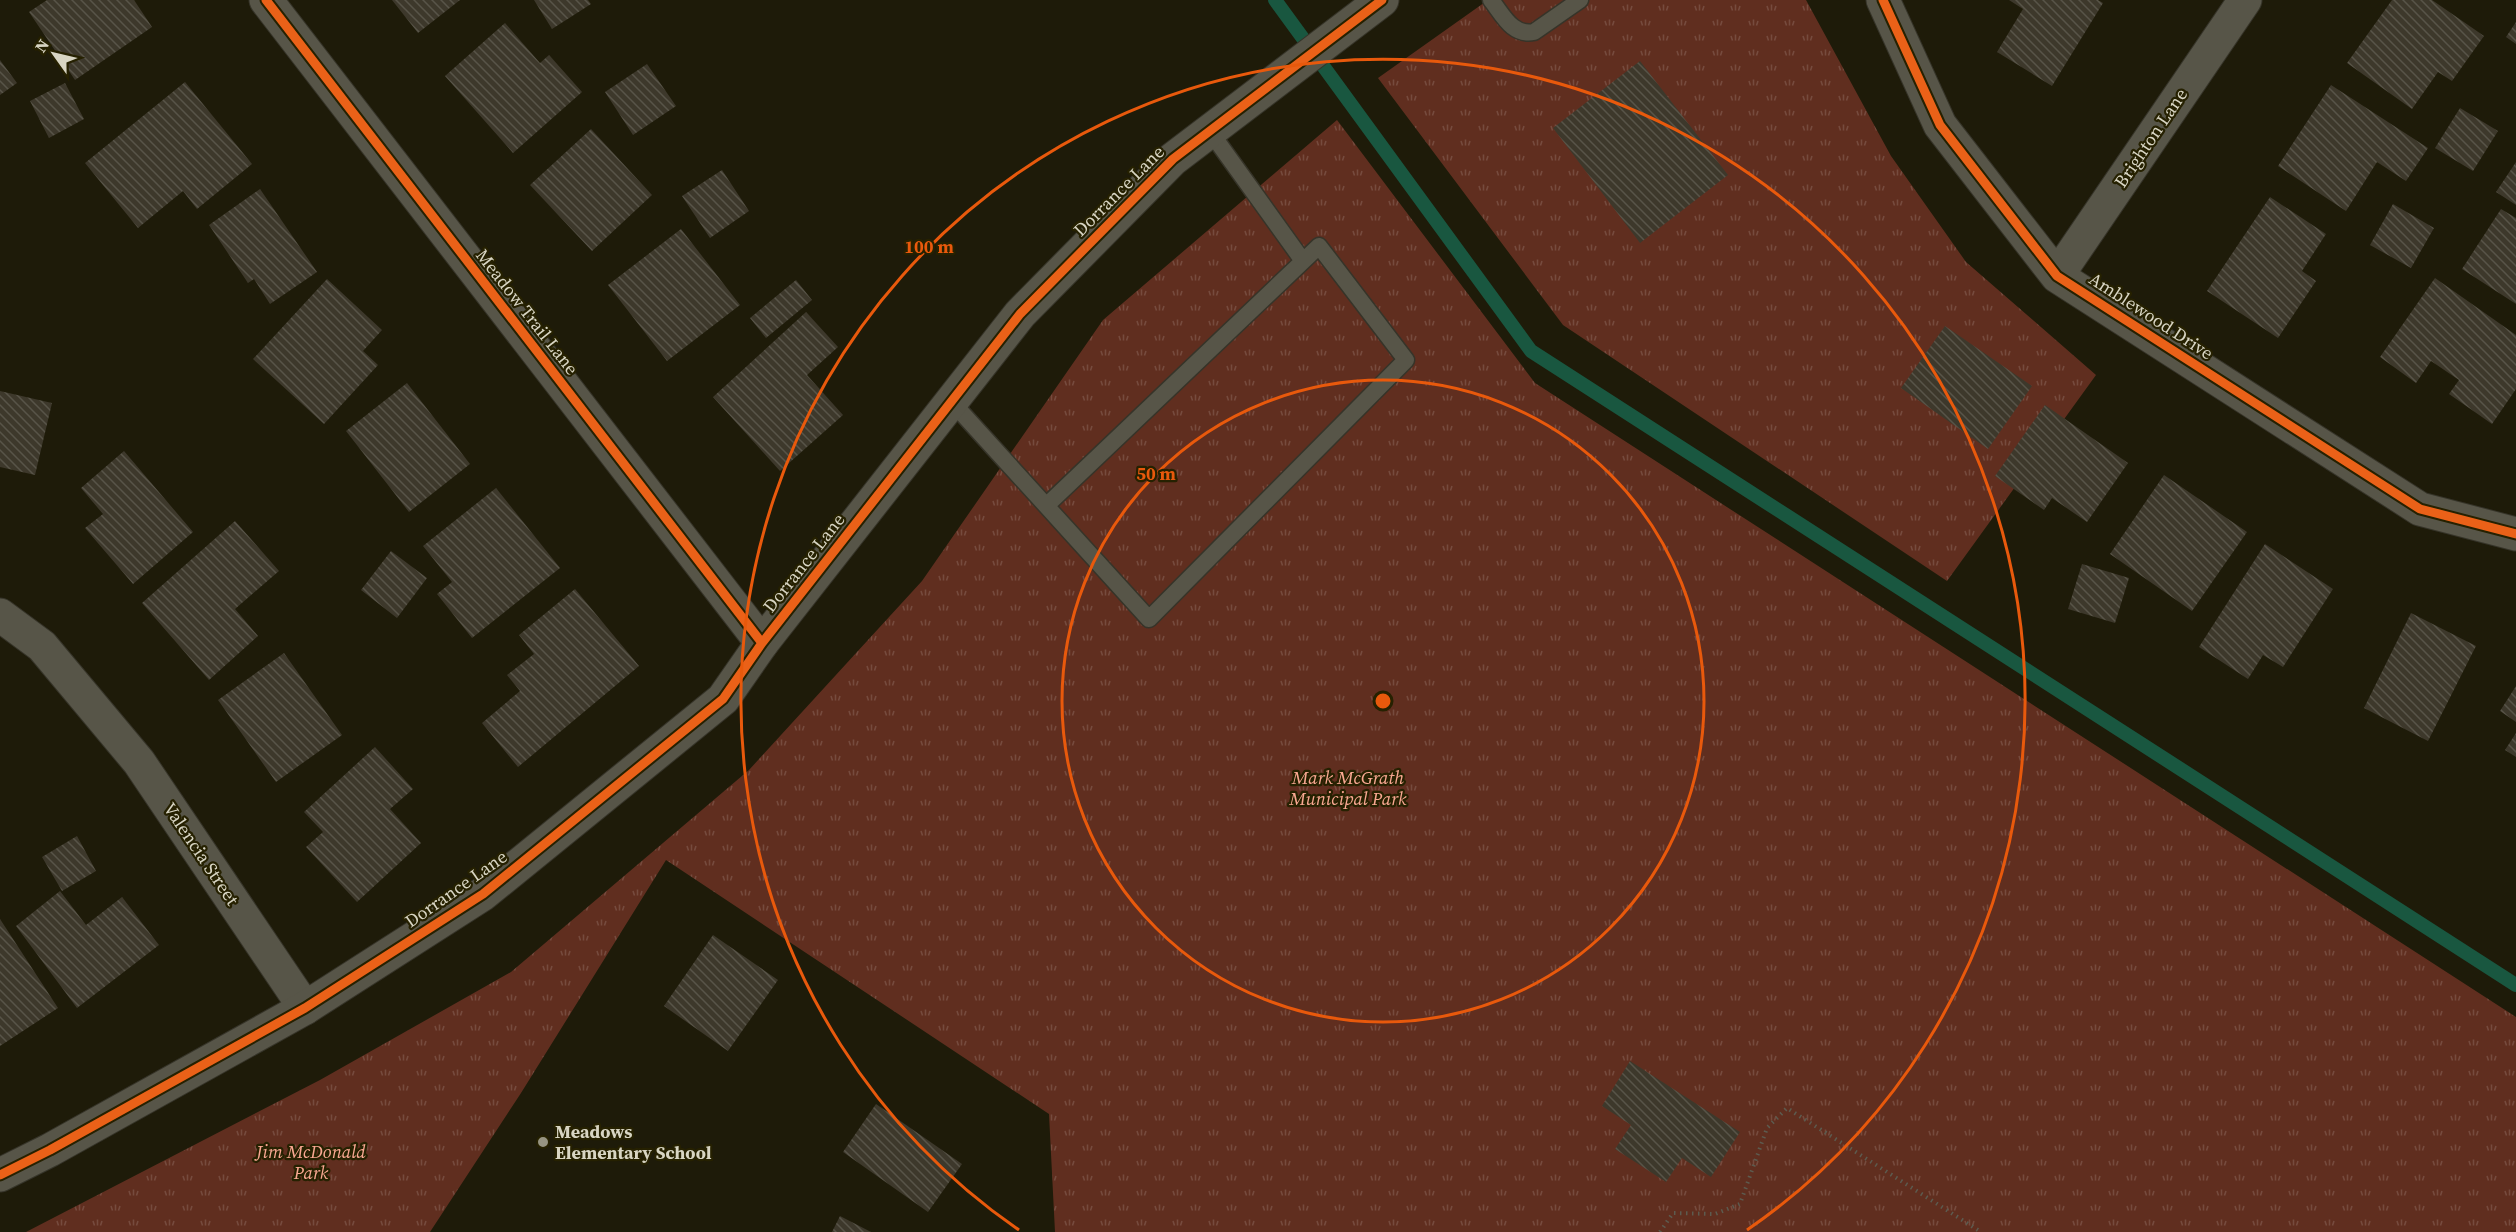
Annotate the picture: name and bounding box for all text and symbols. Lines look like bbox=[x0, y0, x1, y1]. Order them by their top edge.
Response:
north arrow bbox=[24, 24, 84, 84]
text: N bbox=[29, 34, 54, 57]
street label: Brighton Lane bbox=[2108, 83, 2193, 192]
street label: Dorrance Lane bbox=[1067, 139, 1170, 242]
text: 100 m bbox=[904, 234, 954, 259]
street label: Meadow Trail Lane bbox=[470, 244, 584, 380]
street label: Amblewood Drive bbox=[2084, 266, 2218, 365]
text: 50 m bbox=[1136, 461, 1176, 486]
street label: Dorrance Lane bbox=[757, 508, 850, 618]
centre of rings bbox=[1373, 691, 1393, 711]
park label: Mark McGrath Municipal Park bbox=[1288, 765, 1407, 811]
street label: Valencia Street bbox=[158, 797, 245, 910]
street label: Dorrance Lane bbox=[400, 844, 512, 933]
place label: Meadows Elementary School bbox=[555, 1119, 712, 1165]
marker: Meadows Elementary School bbox=[536, 1135, 550, 1149]
park label: Jim McDonald Park bbox=[253, 1139, 366, 1185]

